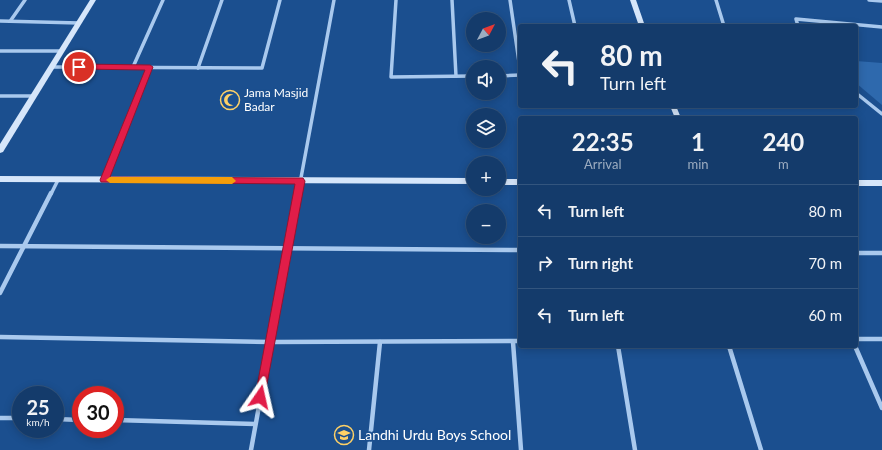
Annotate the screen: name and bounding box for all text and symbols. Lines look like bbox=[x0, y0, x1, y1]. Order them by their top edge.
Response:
north arrow bbox=[466, 12, 506, 52]
map controls bbox=[466, 12, 506, 244]
text: 80 m bbox=[600, 38, 663, 72]
icon: left bbox=[534, 40, 586, 92]
pin bbox=[62, 50, 96, 84]
icon: arrive bbox=[68, 56, 90, 78]
button: sound bbox=[466, 60, 506, 100]
text: Turn left bbox=[600, 72, 666, 94]
place label: Jama Masjid Badar bbox=[244, 85, 308, 114]
mosque icon: Jama Masjid Badar bbox=[219, 89, 241, 111]
button: layers bbox=[466, 108, 506, 148]
text: 22:35 bbox=[572, 127, 634, 156]
text: 1 bbox=[691, 127, 705, 156]
text: 240 bbox=[762, 127, 804, 156]
button: + bbox=[466, 156, 506, 196]
text: Arrival bbox=[584, 156, 621, 172]
text: min bbox=[688, 156, 709, 172]
text: m bbox=[778, 156, 789, 172]
icon: left bbox=[534, 200, 556, 222]
text: Turn left bbox=[568, 202, 624, 220]
text: 80 m bbox=[808, 202, 842, 220]
button: − bbox=[466, 204, 506, 244]
icon: right bbox=[534, 252, 556, 274]
text: Turn right bbox=[568, 254, 633, 272]
text: 70 m bbox=[808, 254, 842, 272]
icon: left bbox=[534, 304, 556, 326]
text: Turn left bbox=[568, 306, 624, 324]
text: 60 m bbox=[808, 306, 842, 324]
position arrow bbox=[239, 376, 281, 418]
speed limit sign: 30 bbox=[72, 386, 124, 438]
text: 25 bbox=[26, 395, 50, 419]
text: km/h bbox=[26, 416, 50, 428]
school or university icon: Landhi Urdu Boys School bbox=[333, 424, 355, 446]
place label: Landhi Urdu Boys School bbox=[358, 426, 511, 443]

